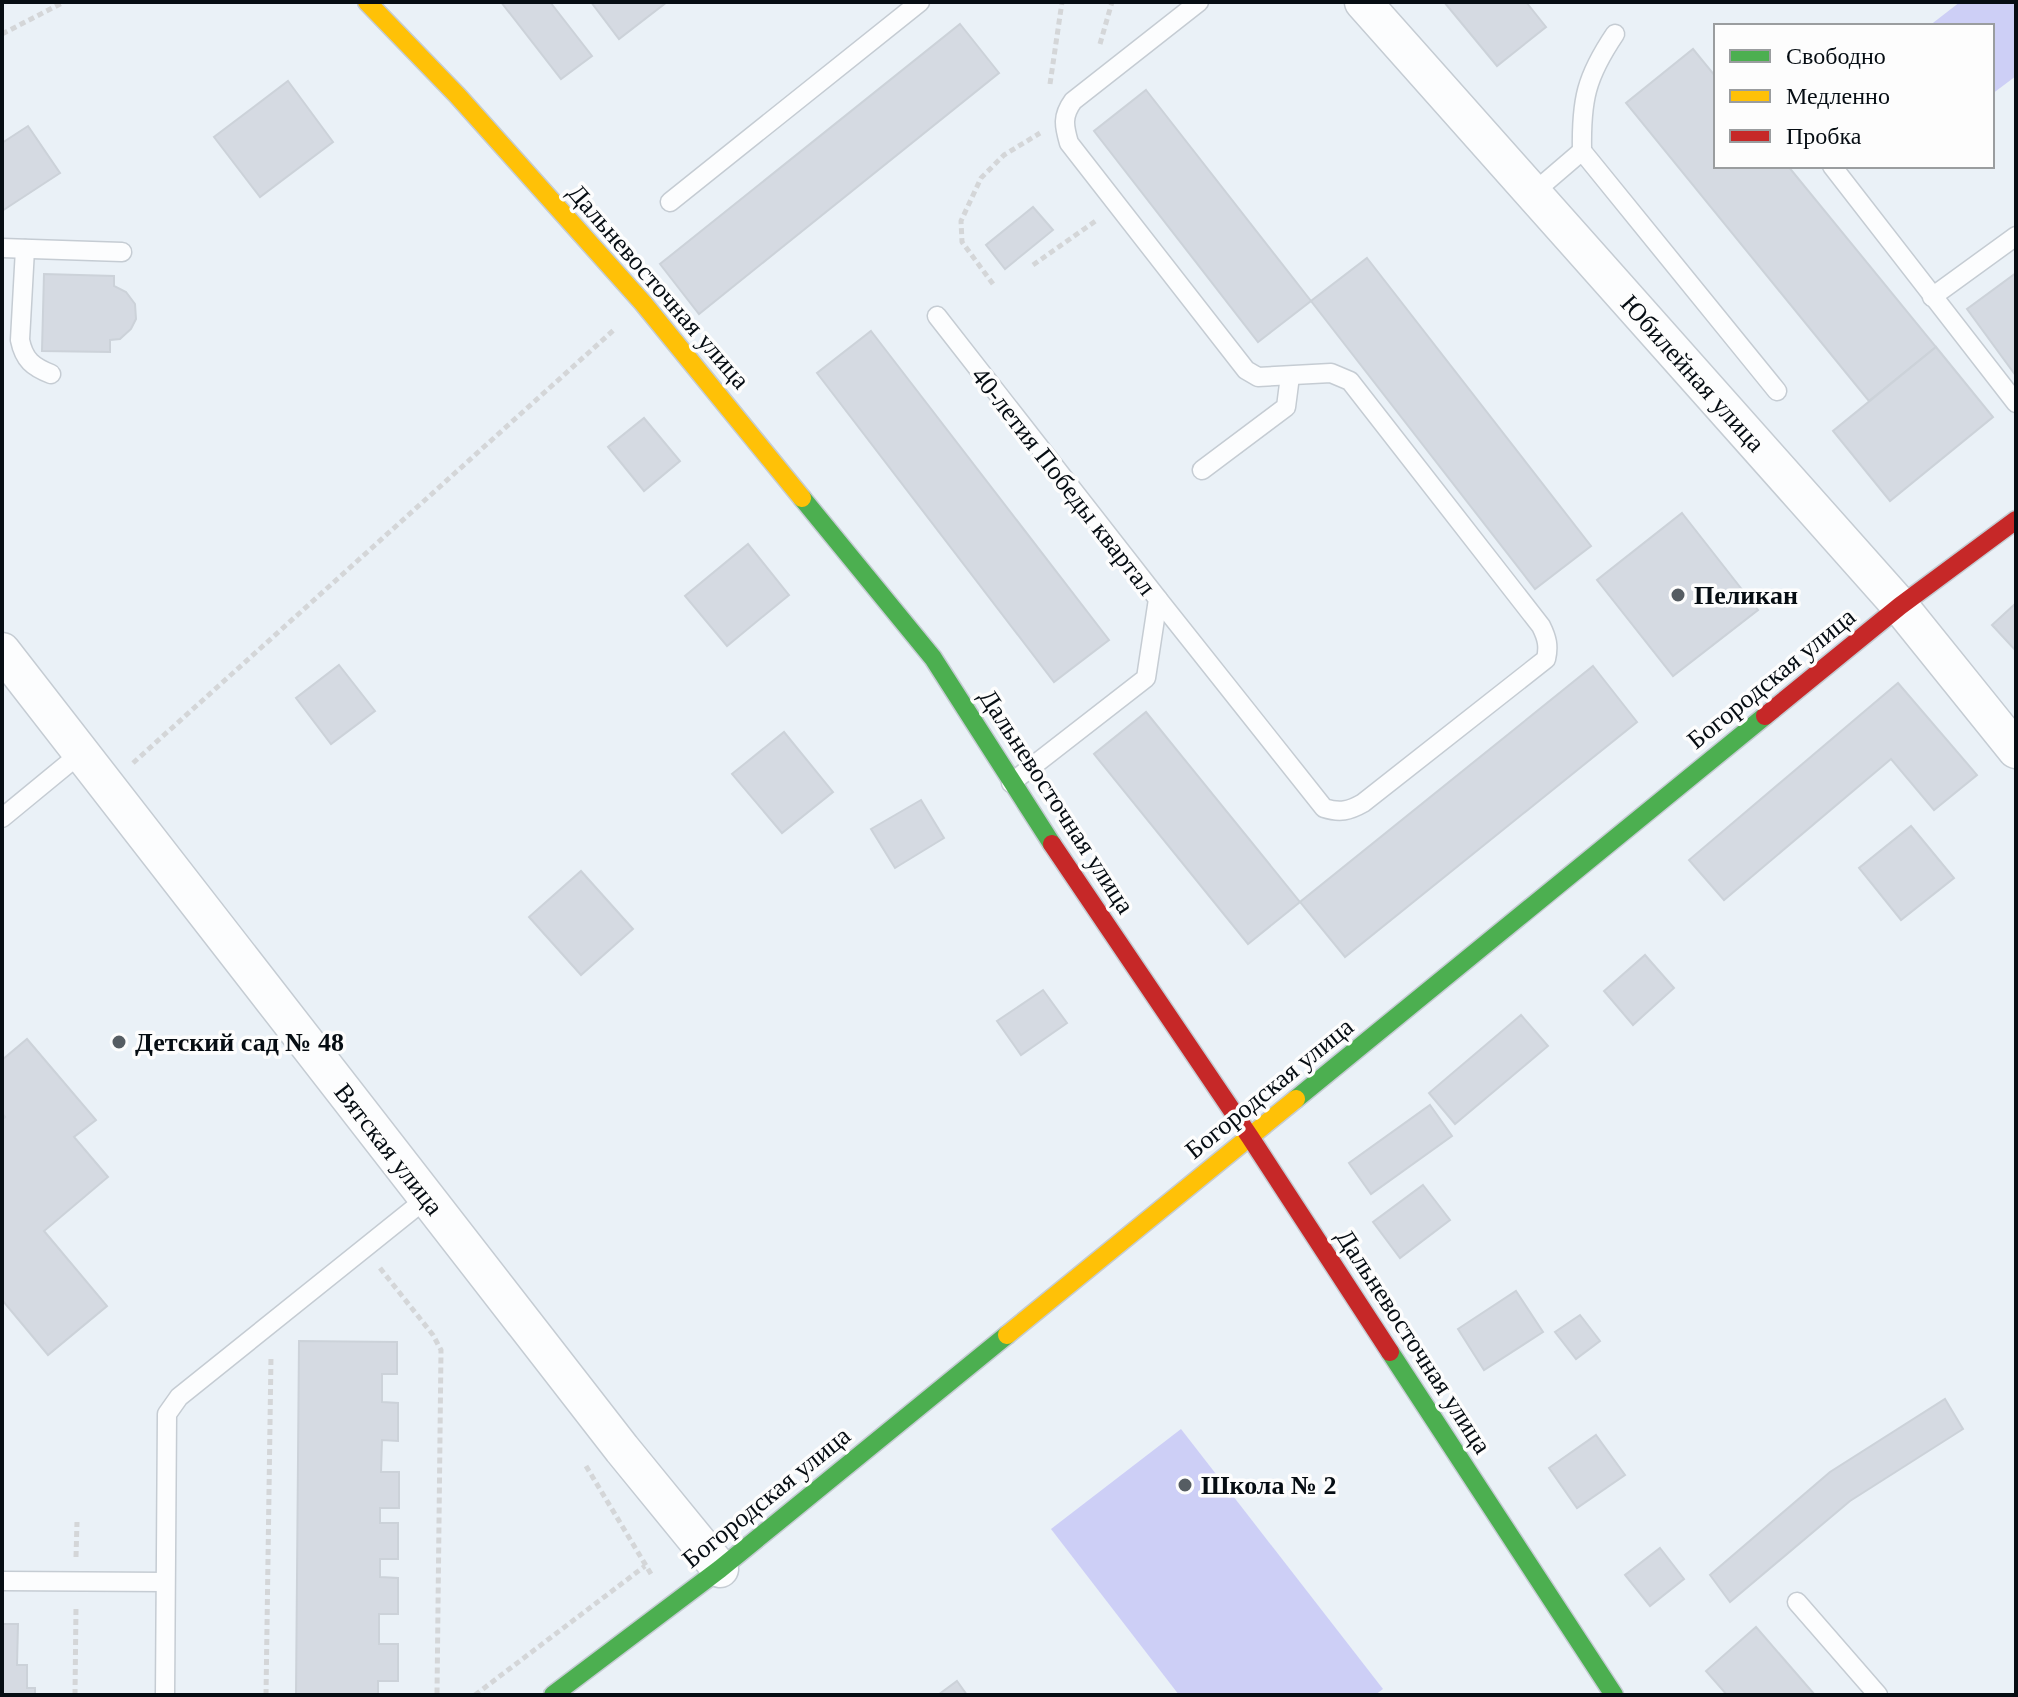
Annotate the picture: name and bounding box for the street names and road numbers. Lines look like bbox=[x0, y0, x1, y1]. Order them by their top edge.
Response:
street label: Дальневосточная улица bbox=[562, 178, 756, 395]
street label: Юбилейная улица bbox=[1615, 289, 1771, 458]
street label: 40-летия Победы квартал bbox=[966, 362, 1162, 601]
street label: Богородская улица bbox=[1682, 602, 1861, 755]
street label: Дальневосточная улица bbox=[973, 684, 1140, 919]
street label: Богородская улица bbox=[1180, 1012, 1359, 1165]
street label: Вятская улица bbox=[328, 1078, 449, 1221]
street label: Дальневосточная улица bbox=[1330, 1224, 1497, 1459]
street label: Богородская улица bbox=[677, 1421, 856, 1574]

